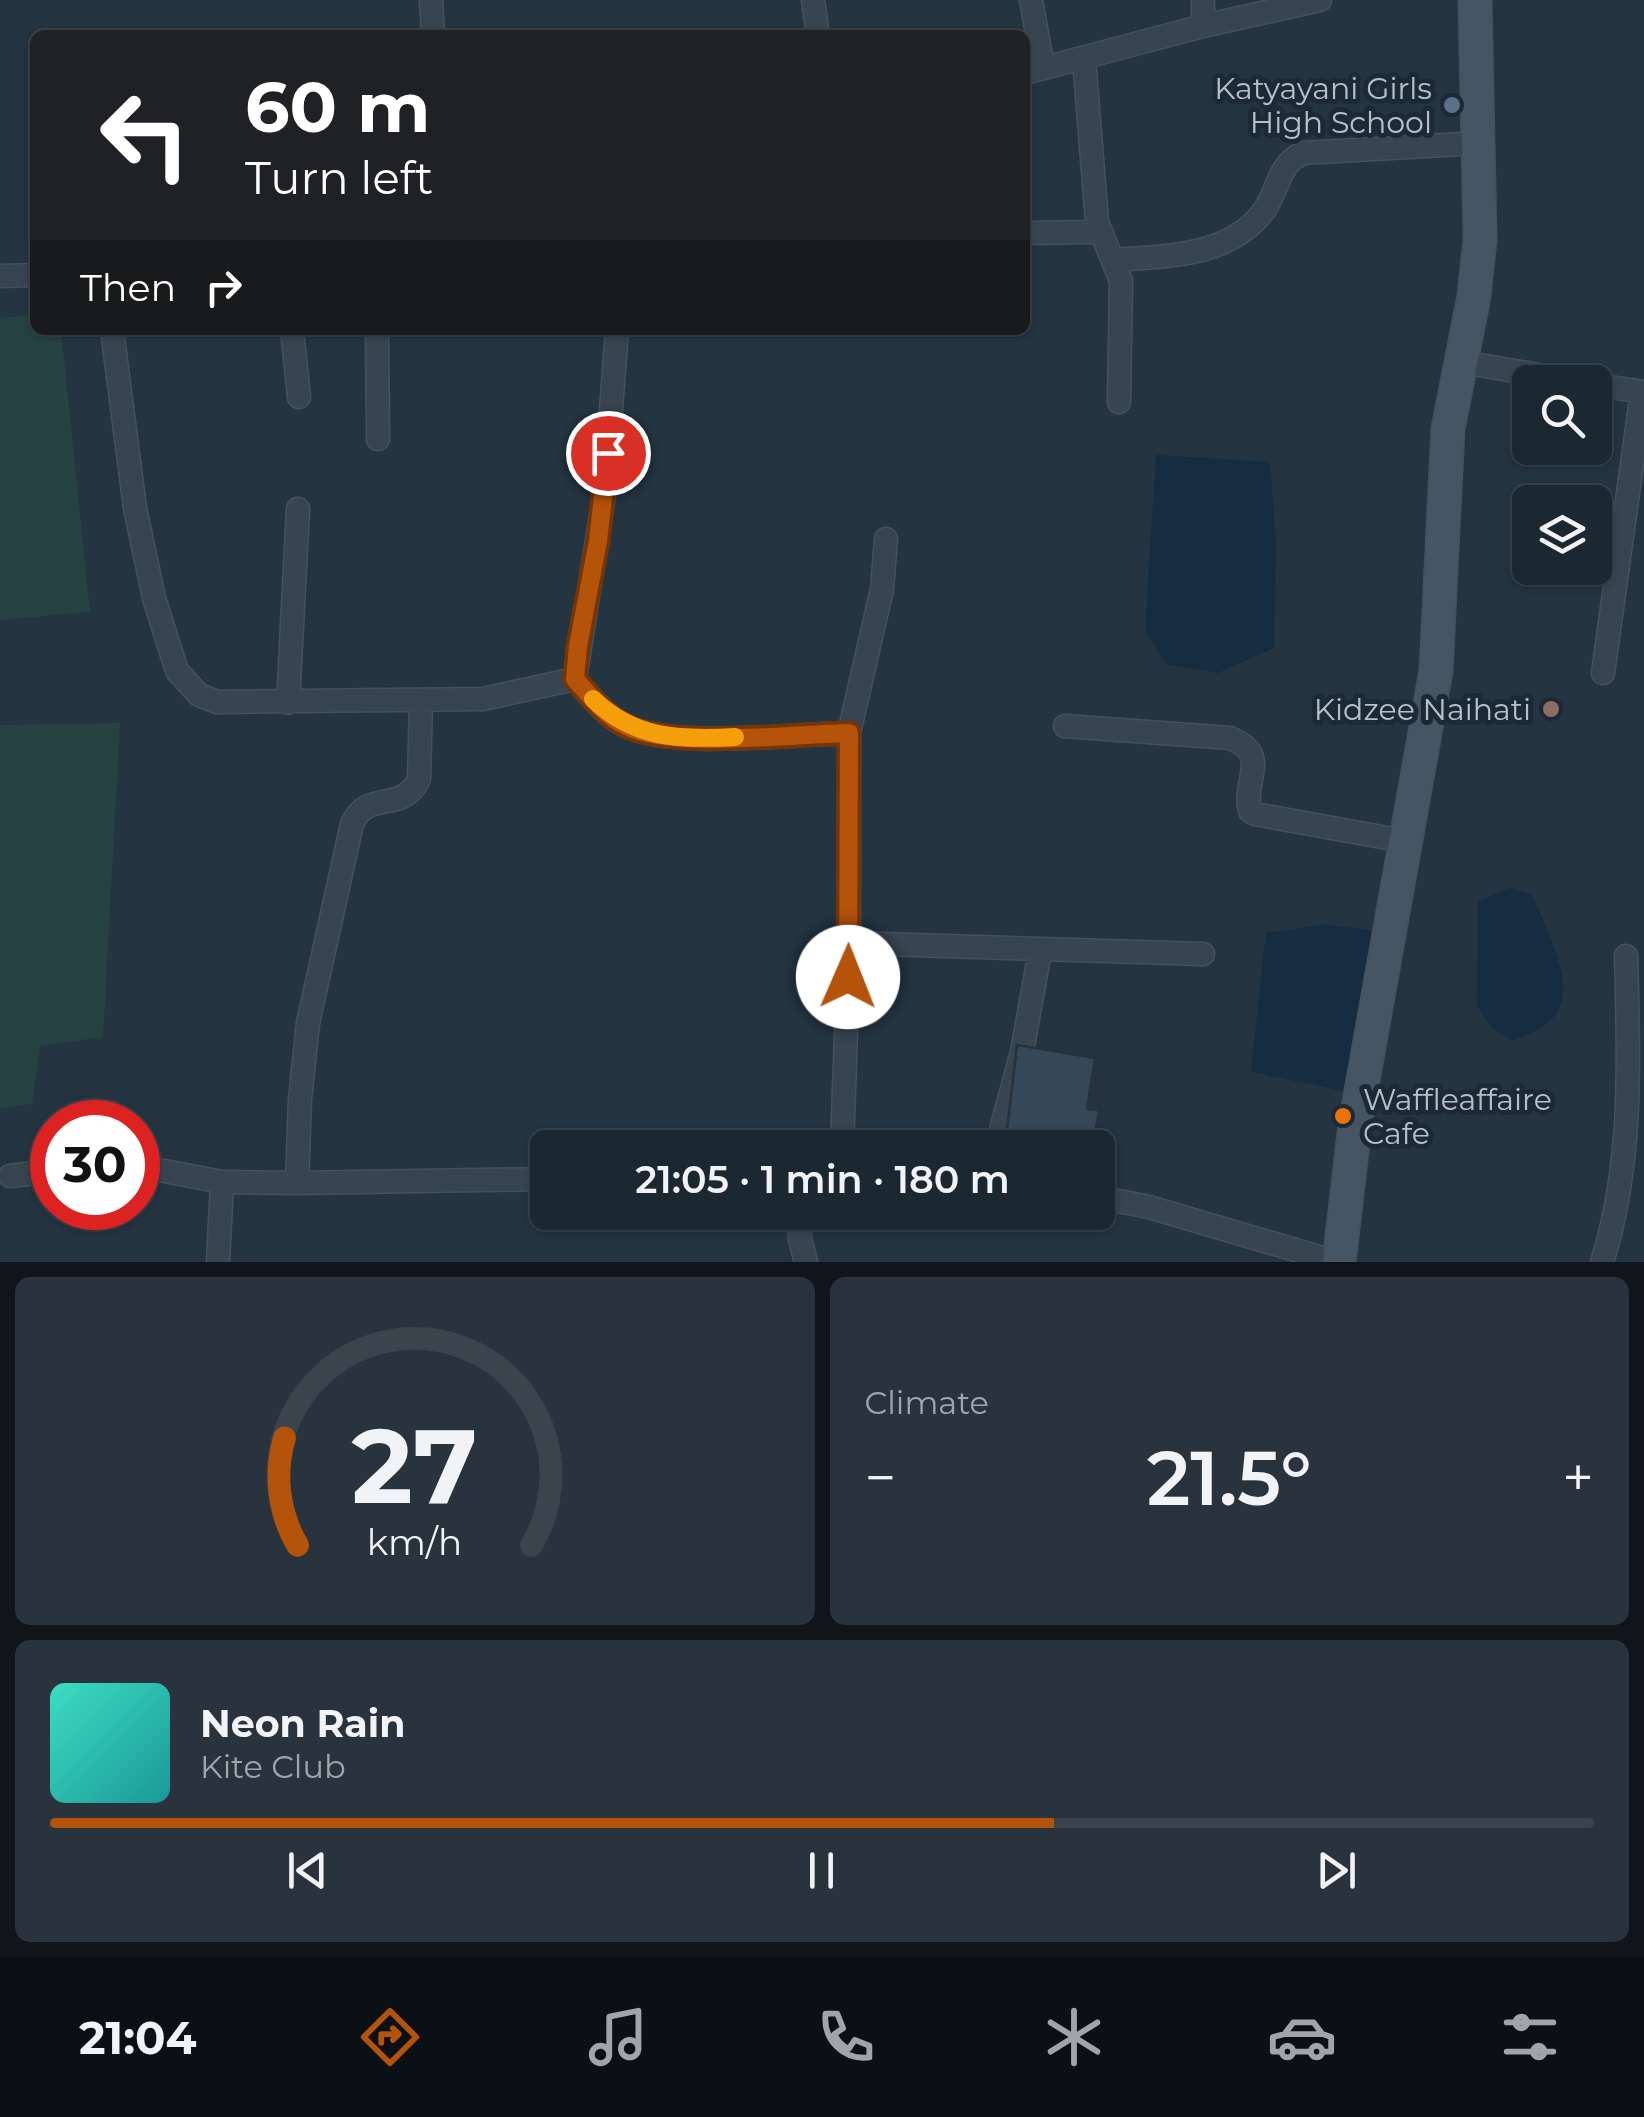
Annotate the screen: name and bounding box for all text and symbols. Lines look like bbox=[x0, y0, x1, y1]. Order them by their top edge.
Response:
text: 60 m bbox=[245, 64, 430, 150]
icon: left bbox=[80, 70, 210, 200]
place label: Katyayani Girls High School bbox=[1214, 70, 1432, 141]
marker: Katyayani Girls High School bbox=[1441, 94, 1463, 116]
text: Turn left bbox=[245, 150, 433, 205]
icon: right bbox=[196, 260, 251, 315]
text: Then bbox=[80, 264, 176, 311]
map controls bbox=[1512, 365, 1612, 585]
button: search bbox=[1512, 365, 1612, 465]
pin bbox=[566, 411, 651, 496]
icon: arrive bbox=[581, 426, 636, 481]
button: layers bbox=[1512, 485, 1612, 585]
place label: Kidzee Naihati bbox=[1314, 691, 1531, 728]
marker: Kidzee Naihati bbox=[1540, 698, 1562, 720]
position arrow bbox=[796, 925, 900, 1029]
place label: Waffleaffaire Cafe bbox=[1363, 1081, 1552, 1152]
speed limit sign: 30 bbox=[30, 1100, 160, 1230]
marker: Waffleaffaire Cafe bbox=[1332, 1105, 1354, 1127]
text: 21:05 · 1 min · 180 m bbox=[635, 1156, 1010, 1203]
text: Climate bbox=[865, 1383, 989, 1422]
text: 27 bbox=[352, 1402, 478, 1529]
text: 21.5° bbox=[1147, 1432, 1312, 1524]
text: − bbox=[865, 1444, 896, 1511]
text: + bbox=[1562, 1444, 1594, 1511]
text: km/h bbox=[367, 1520, 462, 1564]
text: Neon Rain bbox=[200, 1700, 405, 1747]
text: Kite Club bbox=[200, 1747, 346, 1786]
icon: previous bbox=[280, 1843, 335, 1898]
icon: pause bbox=[794, 1843, 849, 1898]
icon: next bbox=[1309, 1843, 1364, 1898]
icon: directions bbox=[355, 2002, 425, 2072]
icon: music bbox=[583, 2002, 653, 2072]
icon: phone bbox=[811, 2002, 881, 2072]
icon: climate bbox=[1039, 2002, 1109, 2072]
icon: car bbox=[1267, 2002, 1337, 2072]
icon: filters bbox=[1495, 2002, 1565, 2072]
text: 21:04 bbox=[79, 2010, 197, 2065]

